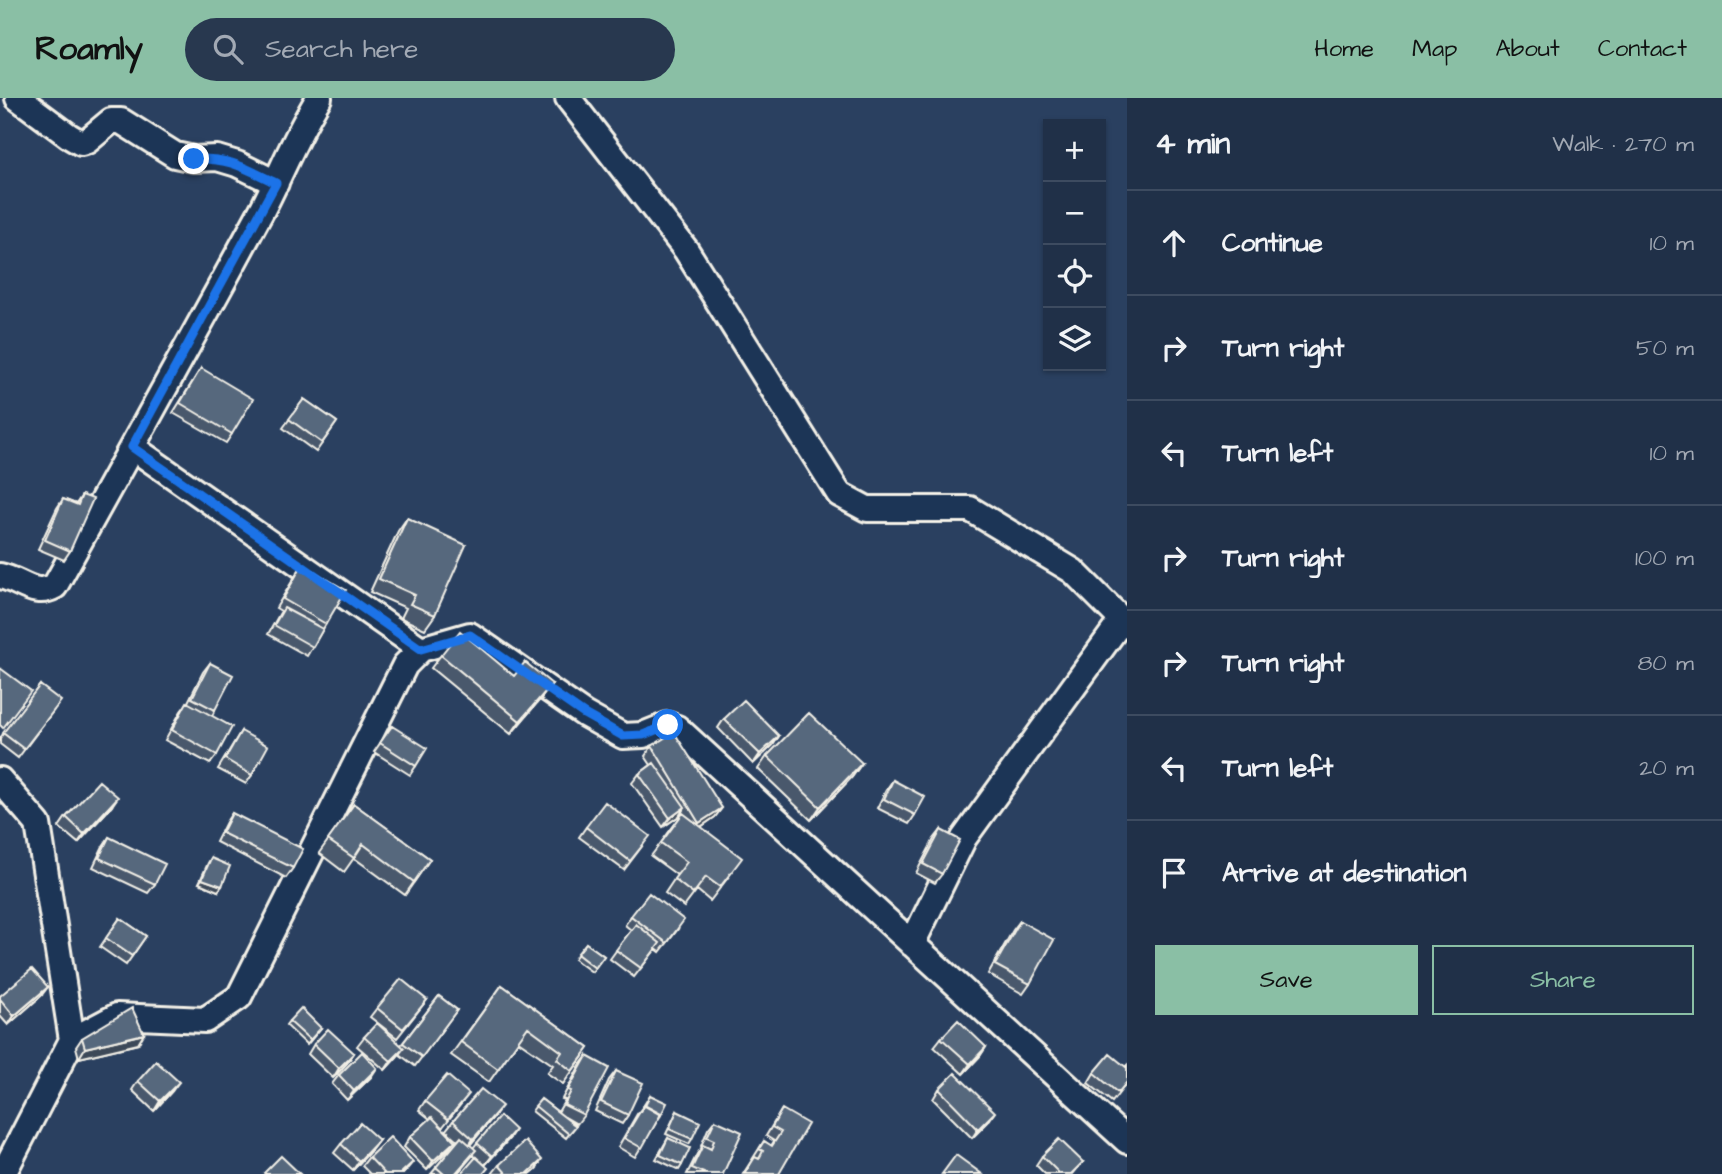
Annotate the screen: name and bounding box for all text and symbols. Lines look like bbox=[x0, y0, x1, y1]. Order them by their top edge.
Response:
search box bbox=[185, 18, 675, 81]
text: Roamly bbox=[35, 26, 143, 72]
icon: search bbox=[209, 30, 247, 68]
text: Search here bbox=[265, 31, 418, 67]
text: Home bbox=[1314, 32, 1374, 66]
text: Map bbox=[1412, 32, 1457, 66]
text: About bbox=[1495, 32, 1560, 66]
text: Contact bbox=[1598, 32, 1687, 66]
map controls bbox=[1043, 119, 1106, 371]
button: + bbox=[1043, 119, 1106, 182]
text: 4 min bbox=[1155, 123, 1230, 165]
text: Walk · 270 m bbox=[1552, 128, 1694, 160]
route end bbox=[178, 143, 209, 174]
button: − bbox=[1043, 182, 1106, 245]
icon: ahead bbox=[1155, 224, 1193, 262]
text: Continue bbox=[1222, 225, 1323, 261]
text: 10 m bbox=[1649, 227, 1694, 259]
button: locate bbox=[1043, 245, 1106, 308]
button: layers bbox=[1043, 308, 1106, 371]
icon: right bbox=[1155, 329, 1193, 367]
text: Turn right bbox=[1222, 330, 1344, 366]
text: 50 m bbox=[1636, 332, 1694, 364]
icon: left bbox=[1155, 434, 1193, 472]
text: Turn left bbox=[1222, 435, 1333, 471]
text: 10 m bbox=[1649, 437, 1694, 469]
icon: right bbox=[1155, 539, 1193, 577]
text: Turn right bbox=[1222, 540, 1344, 576]
text: 100 m bbox=[1635, 542, 1694, 574]
icon: right bbox=[1155, 644, 1193, 682]
text: Turn right bbox=[1222, 645, 1344, 681]
text: 80 m bbox=[1637, 647, 1694, 679]
route start bbox=[652, 709, 683, 740]
icon: left bbox=[1155, 749, 1193, 787]
text: Turn left bbox=[1222, 750, 1333, 786]
text: 20 m bbox=[1639, 752, 1694, 784]
icon: arrive bbox=[1155, 854, 1193, 892]
text: Arrive at destination bbox=[1222, 855, 1467, 891]
button: Save bbox=[1155, 945, 1418, 1015]
button: Share bbox=[1432, 945, 1694, 1015]

